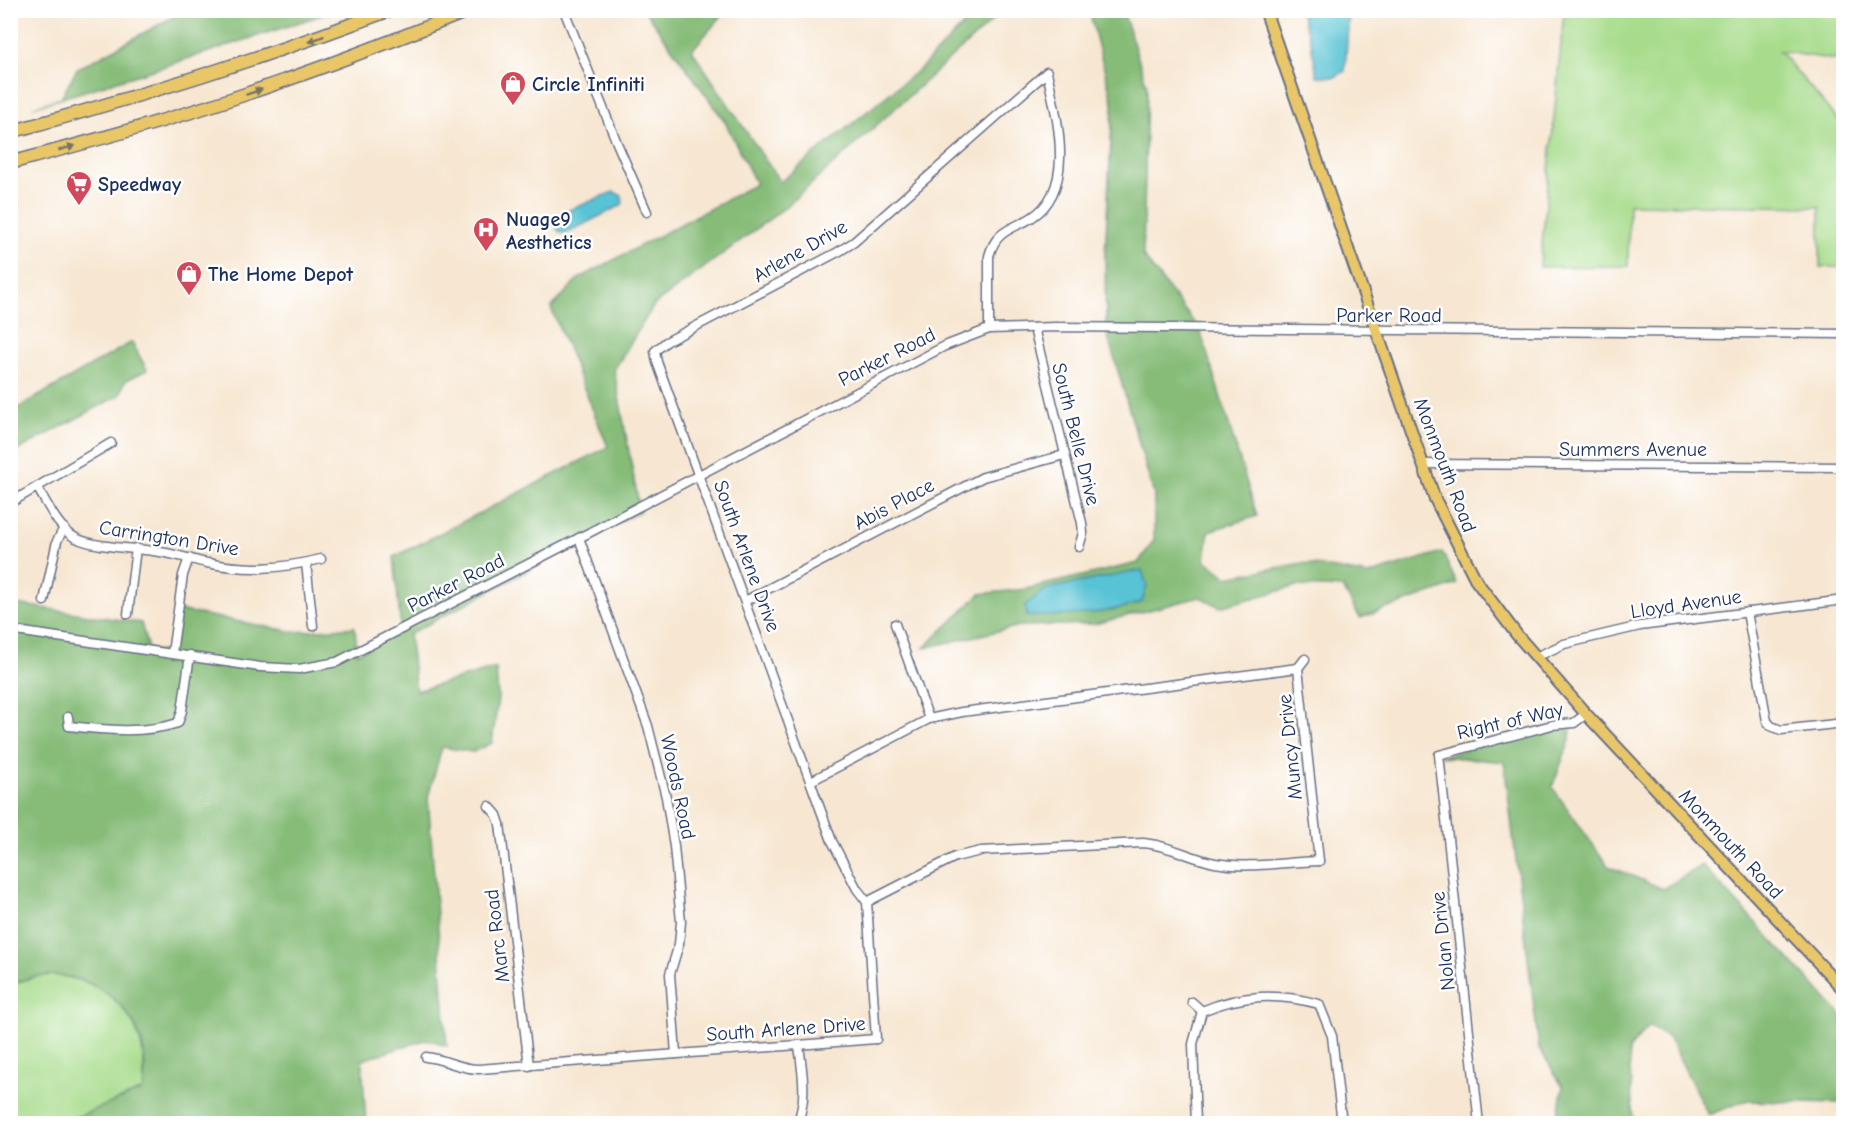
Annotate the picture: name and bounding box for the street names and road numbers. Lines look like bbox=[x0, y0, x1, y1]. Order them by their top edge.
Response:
street label: Arlene Drive bbox=[749, 215, 851, 287]
street label: Parker Road bbox=[1336, 304, 1442, 327]
street label: Parker Road bbox=[835, 323, 939, 391]
street label: South Belle Drive bbox=[1047, 360, 1105, 508]
street label: Monmouth Road bbox=[1409, 395, 1481, 535]
street label: Summers Avenue bbox=[1559, 438, 1707, 461]
street label: Abis Place bbox=[850, 473, 938, 535]
street label: South Arlene Drive bbox=[709, 477, 785, 635]
street label: Carrington Drive bbox=[97, 516, 241, 560]
street label: Parker Road bbox=[404, 549, 508, 617]
street label: Lloyd Avenue bbox=[1629, 585, 1743, 623]
street label: Muncy Drive bbox=[1273, 693, 1307, 801]
street label: Right of Way bbox=[1455, 698, 1565, 744]
street label: Woods Road bbox=[656, 733, 700, 841]
street label: Monmouth Road bbox=[1674, 784, 1788, 904]
street label: Marc Road bbox=[480, 888, 514, 984]
street label: Nolan Drive bbox=[1426, 890, 1460, 992]
street label: South Arlene Drive bbox=[706, 1012, 866, 1046]

